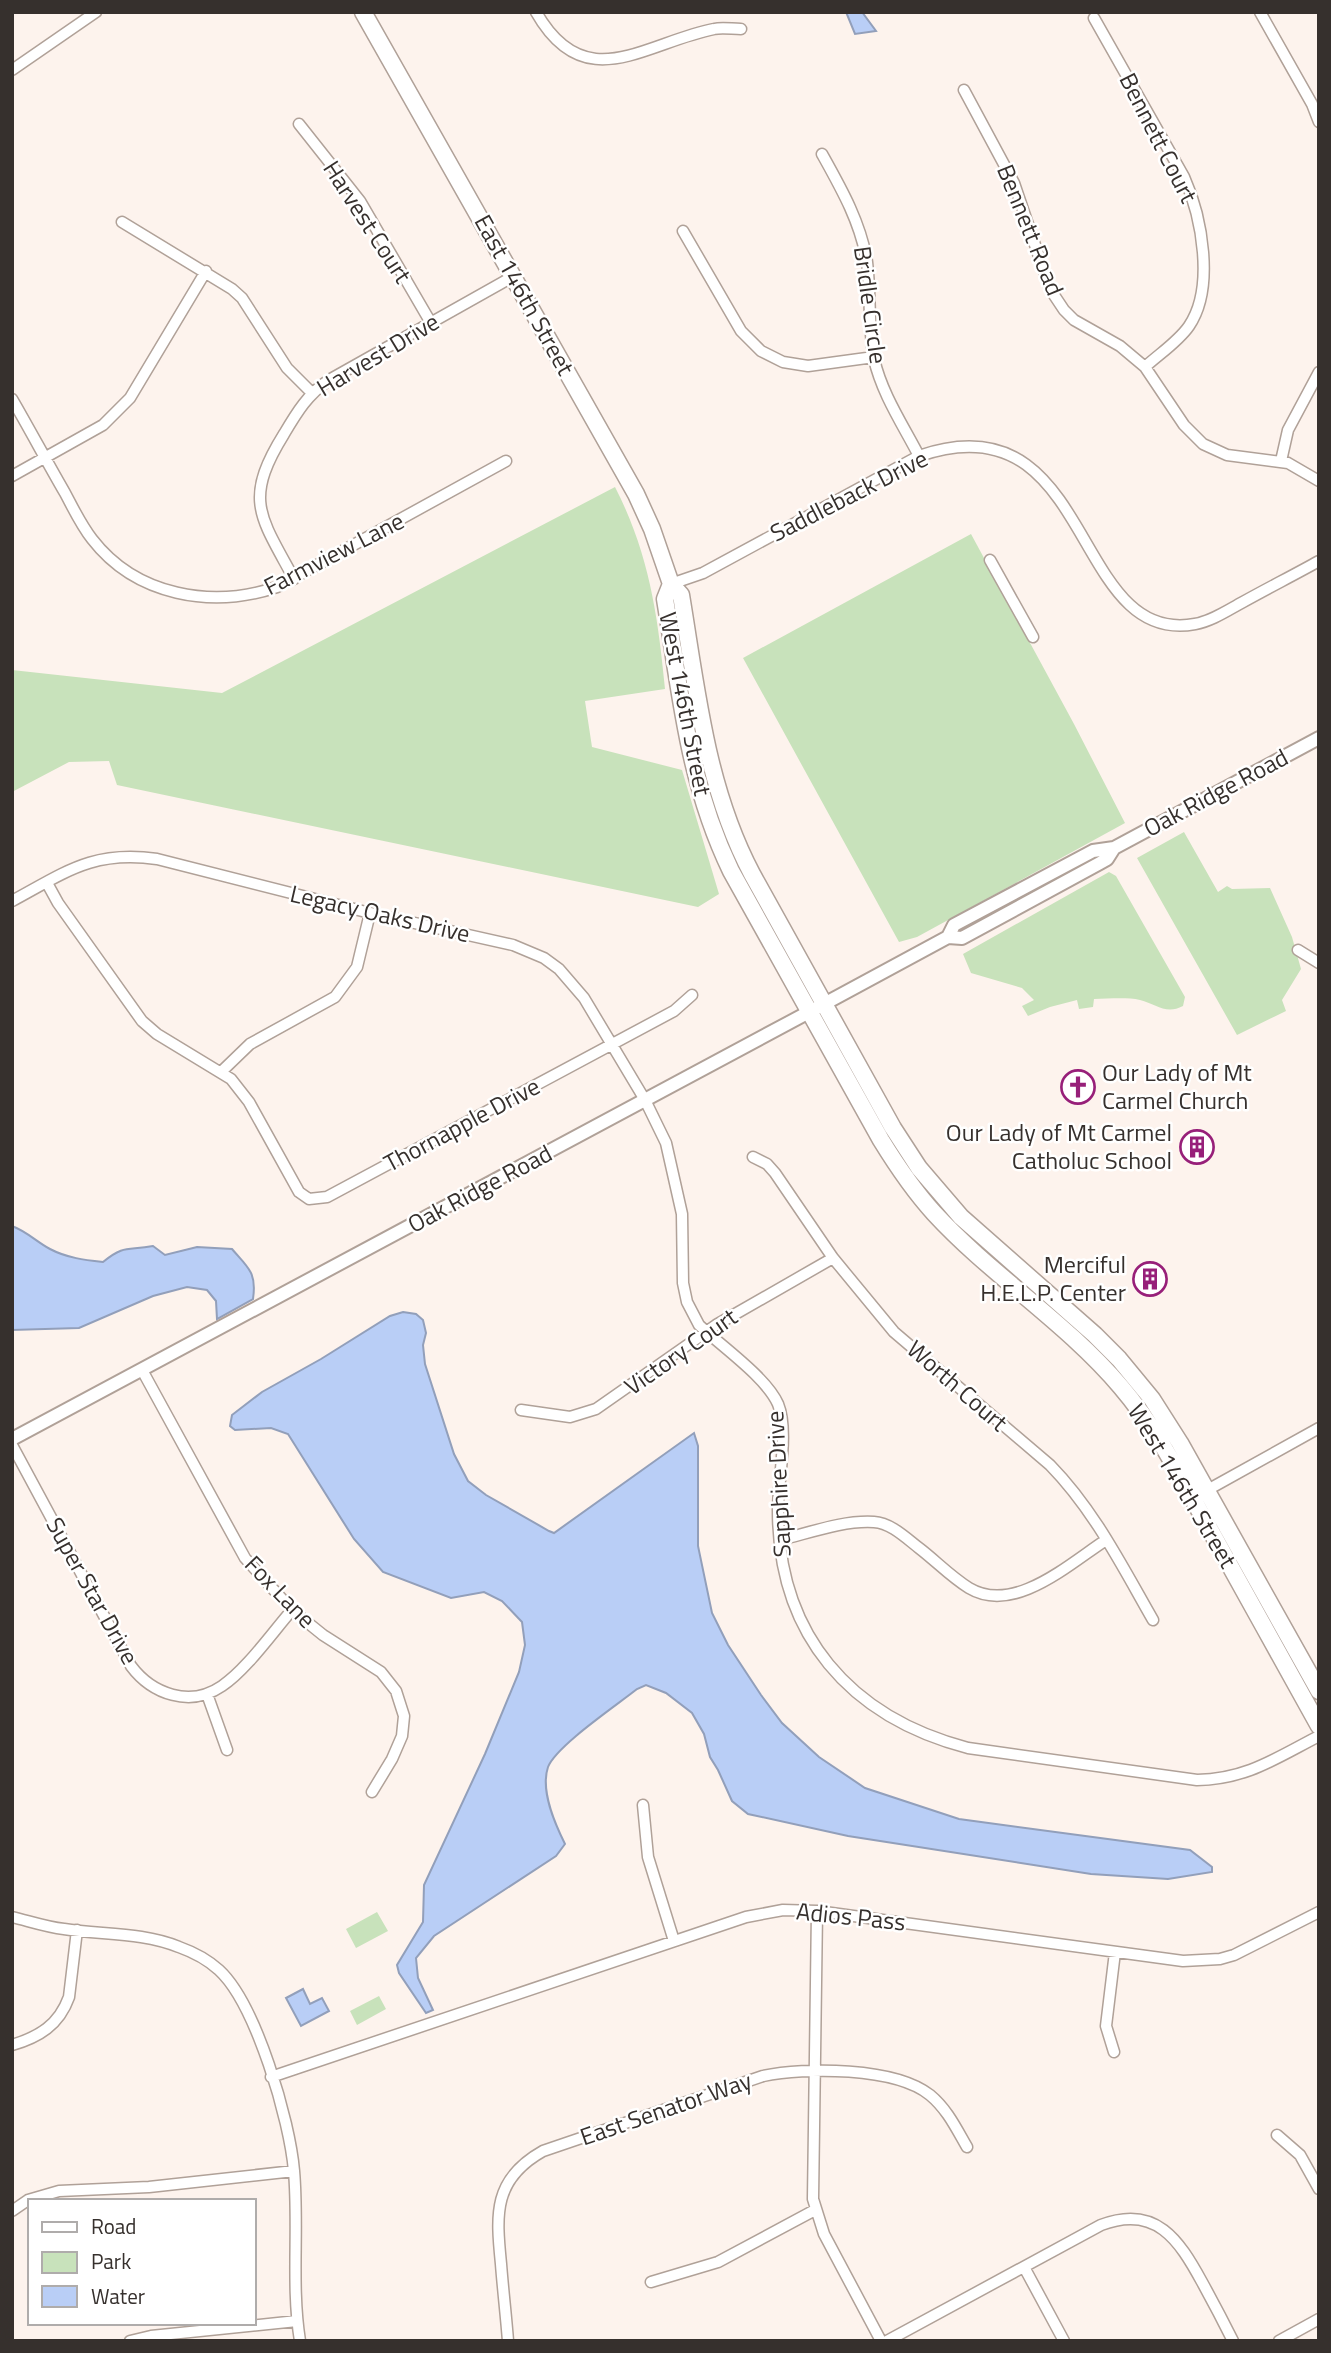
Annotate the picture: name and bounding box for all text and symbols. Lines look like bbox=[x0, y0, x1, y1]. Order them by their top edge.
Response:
street label: Bennett Court bbox=[1111, 66, 1207, 209]
street label: Harvest Court bbox=[315, 153, 421, 290]
street label: Bennett Road bbox=[988, 159, 1074, 301]
street label: East 146th Street bbox=[466, 208, 584, 382]
street label: Bridle Circle bbox=[845, 244, 897, 366]
street label: Harvest Drive bbox=[309, 303, 446, 405]
street label: Saddleback Drive bbox=[764, 440, 934, 550]
street label: Farmview Lane bbox=[257, 502, 410, 604]
street label: West 146th Street bbox=[651, 609, 722, 799]
street label: Oak Ridge Road bbox=[1137, 739, 1294, 845]
street label: Legacy Oaks Drive bbox=[287, 875, 474, 951]
place label: Our Lady of Mt Carmel Church bbox=[1102, 1054, 1252, 1118]
street label: Thornapple Drive bbox=[377, 1068, 546, 1180]
church icon: Our Lady of Mt Carmel Church bbox=[1059, 1068, 1097, 1106]
place label: Our Lady of Mt Carmel Catholuc School bbox=[946, 1114, 1172, 1178]
building icon: Our Lady of Mt Carmel Catholuc School bbox=[1178, 1128, 1216, 1166]
street label: Oak Ridge Road bbox=[401, 1135, 558, 1241]
place label: Merciful H.E.L.P. Center bbox=[980, 1246, 1126, 1310]
building icon: Merciful H.E.L.P. Center bbox=[1131, 1260, 1169, 1298]
street label: Victory Court bbox=[616, 1299, 745, 1403]
street label: Worth Court bbox=[899, 1331, 1016, 1440]
street label: West 146th Street bbox=[1119, 1396, 1247, 1575]
street label: Sapphire Drive bbox=[756, 1410, 800, 1558]
street label: Super Star Drive bbox=[38, 1510, 148, 1671]
street label: Fox Lane bbox=[237, 1547, 325, 1636]
street label: Adios Pass bbox=[795, 1892, 908, 1940]
street label: East Senator Way bbox=[575, 2062, 757, 2154]
legend bbox=[28, 2199, 256, 2325]
text: Road bbox=[91, 2210, 136, 2242]
text: Park bbox=[91, 2245, 131, 2277]
text: Water bbox=[91, 2280, 145, 2312]

